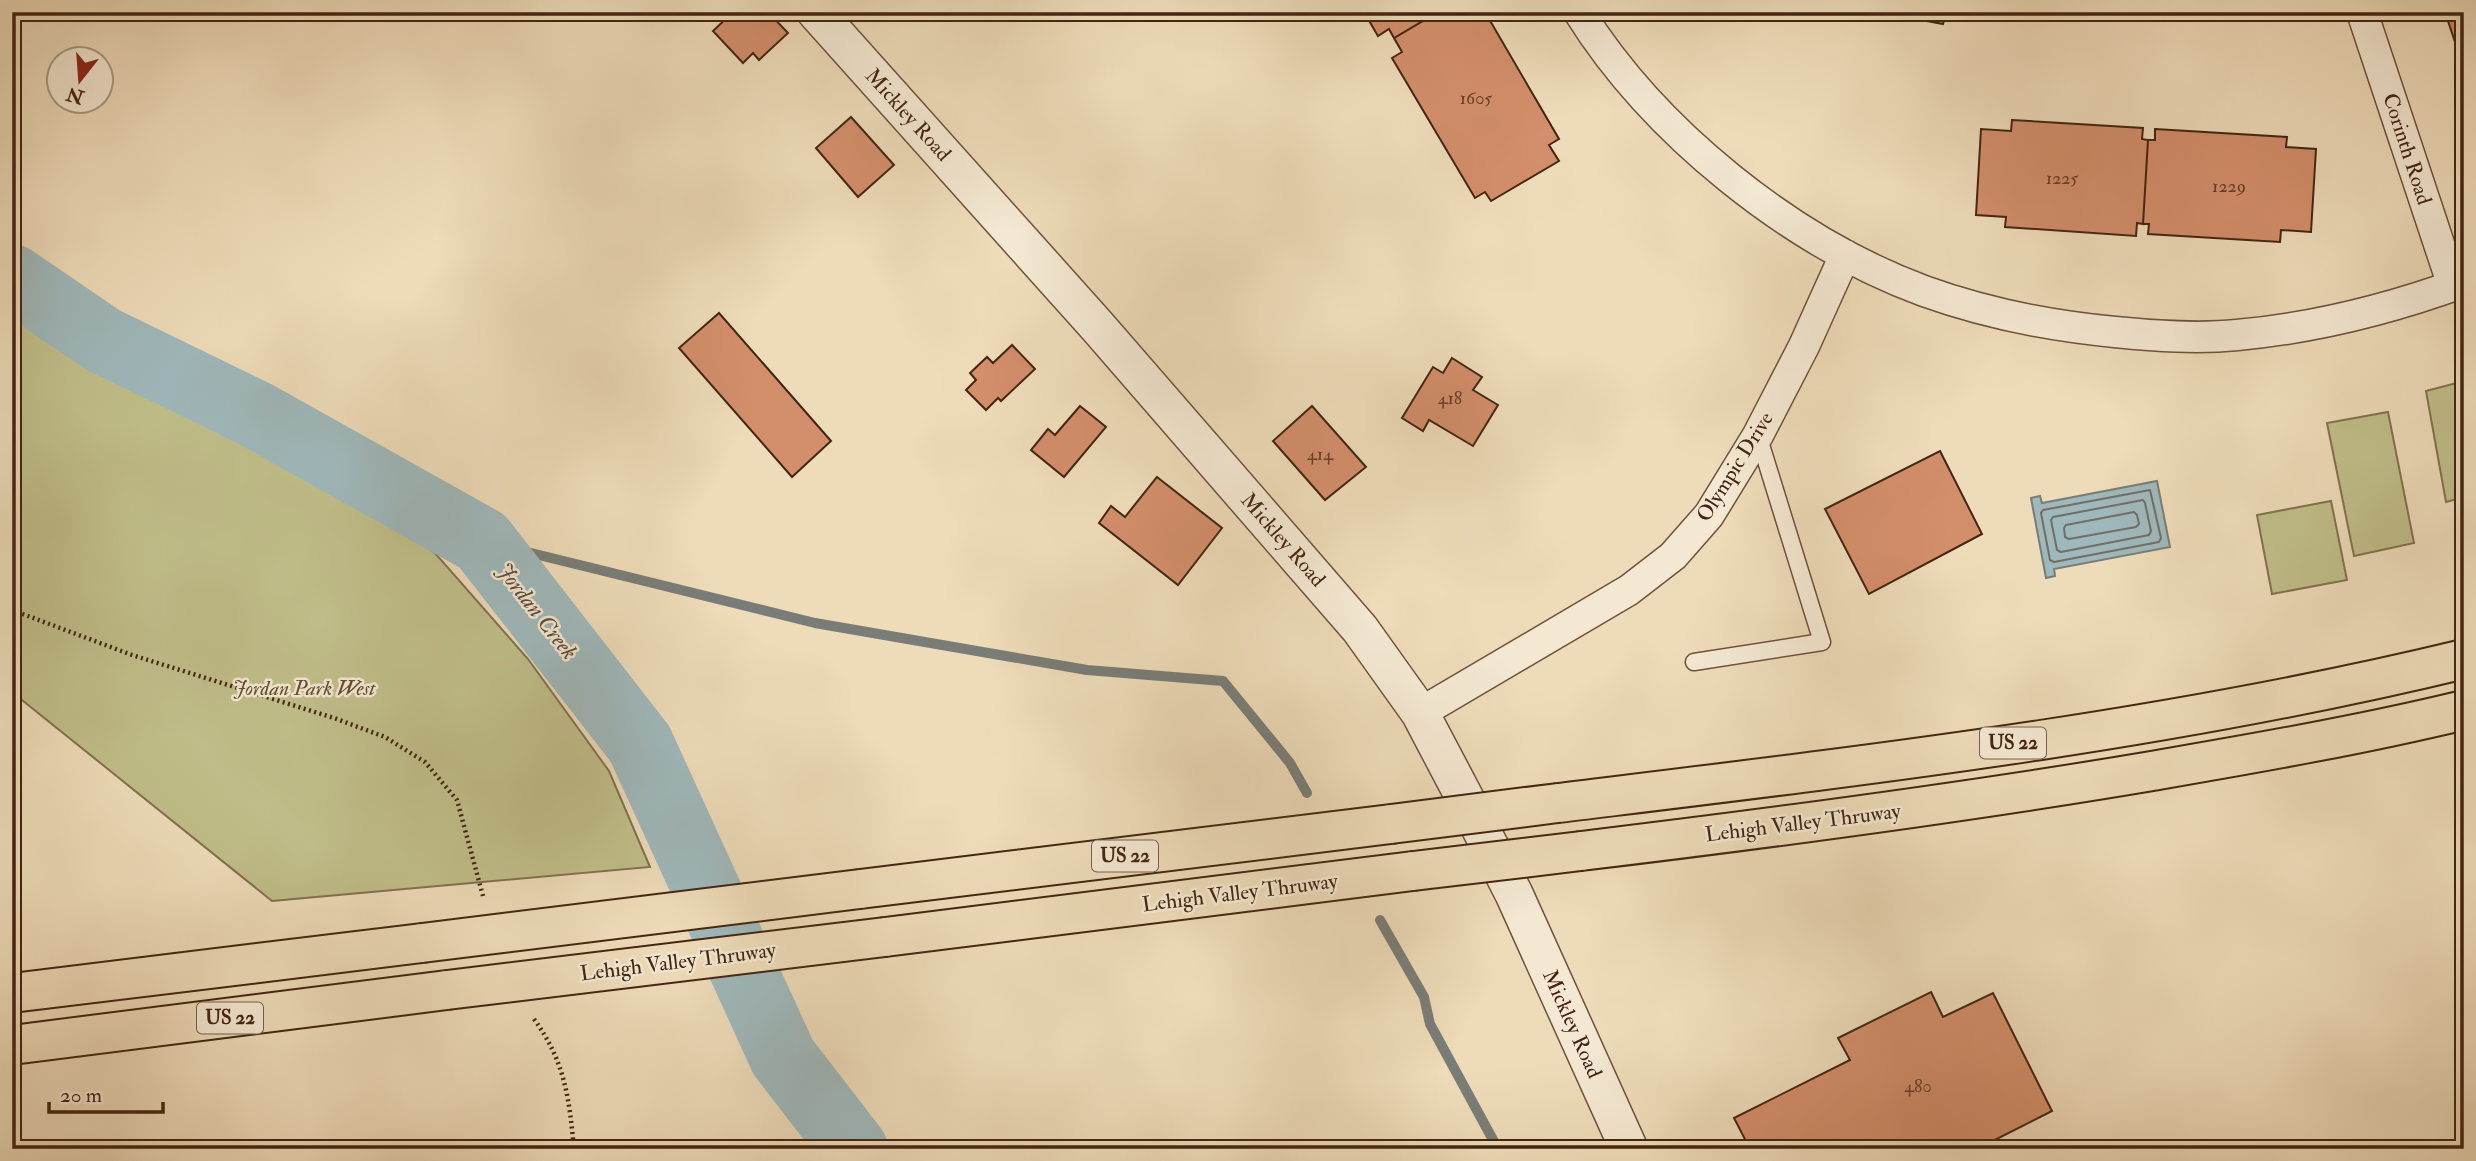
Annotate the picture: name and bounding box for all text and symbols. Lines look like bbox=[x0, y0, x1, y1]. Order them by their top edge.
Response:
north arrow bbox=[46, 46, 116, 116]
street label: Mickley Road bbox=[859, 63, 957, 168]
text: N bbox=[63, 81, 88, 110]
house number: 1605 bbox=[1460, 87, 1492, 110]
street label: Corinth Road bbox=[2376, 90, 2438, 209]
house number: 1225 bbox=[2046, 167, 2078, 190]
house number: 1229 bbox=[2212, 175, 2246, 198]
house number: 418 bbox=[1438, 387, 1462, 410]
street label: Olympic Drive bbox=[1691, 407, 1780, 527]
house number: 414 bbox=[1307, 443, 1334, 466]
street label: Mickley Road bbox=[1235, 487, 1332, 593]
water label: Jordan Creek bbox=[490, 557, 584, 665]
park label: Jordan Park West bbox=[233, 675, 376, 702]
road number: US 22 bbox=[1980, 728, 2046, 758]
street label: Lehigh Valley Thruway bbox=[1704, 798, 1903, 848]
road number: US 22 bbox=[1092, 841, 1158, 872]
street label: Lehigh Valley Thruway bbox=[1141, 868, 1340, 918]
street label: Lehigh Valley Thruway bbox=[579, 937, 778, 987]
street label: Mickley Road bbox=[1536, 966, 1608, 1083]
road number: US 22 bbox=[197, 1002, 263, 1034]
scale bar bbox=[49, 1070, 163, 1114]
house number: 480 bbox=[1904, 1075, 1932, 1098]
text: 20 m bbox=[60, 1082, 102, 1109]

